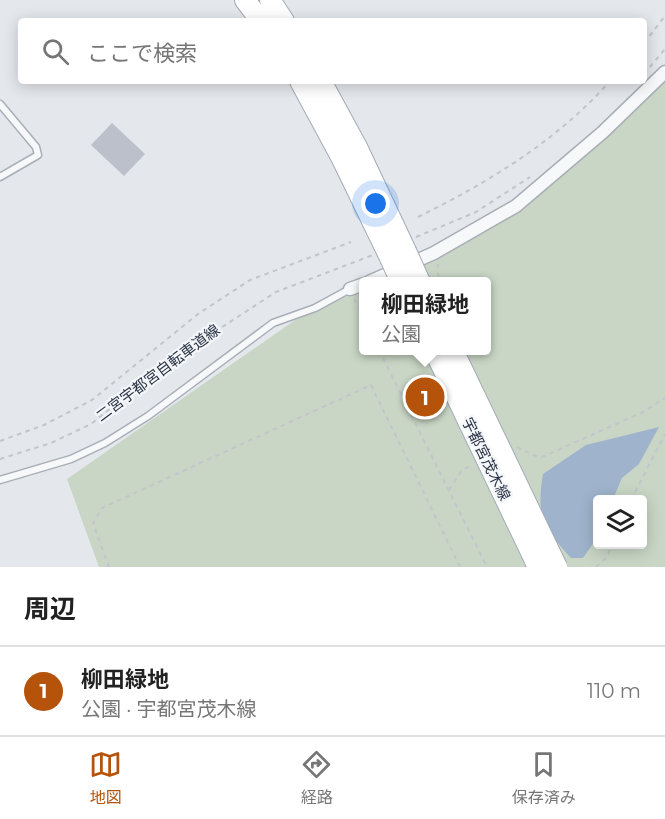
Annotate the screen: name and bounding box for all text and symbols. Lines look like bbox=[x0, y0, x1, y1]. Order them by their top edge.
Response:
search box bbox=[18, 18, 647, 84]
icon: search bbox=[39, 35, 72, 68]
text: ここで検索 bbox=[87, 40, 197, 67]
your location bbox=[361, 189, 390, 218]
popup bbox=[359, 277, 491, 355]
text: 柳田緑地 bbox=[381, 291, 469, 318]
street label: 二宮宇都宮自転車道線 bbox=[92, 320, 223, 425]
text: 公園 bbox=[381, 322, 421, 346]
pin: 1 bbox=[406, 374, 444, 420]
street label: 宇都宮茂木線 bbox=[458, 414, 515, 503]
map controls bbox=[593, 495, 647, 549]
button: layers bbox=[593, 495, 647, 549]
text: 周辺 bbox=[24, 593, 76, 625]
text: 柳田緑地 bbox=[81, 666, 169, 693]
text: 1 bbox=[40, 679, 47, 703]
text: 110 m bbox=[587, 679, 641, 703]
text: 公園 · 宇都宮茂木線 bbox=[81, 697, 257, 721]
tab: 地図 bbox=[89, 748, 122, 808]
tab: 経路 bbox=[300, 748, 333, 808]
tab: 保存済み bbox=[512, 748, 576, 808]

